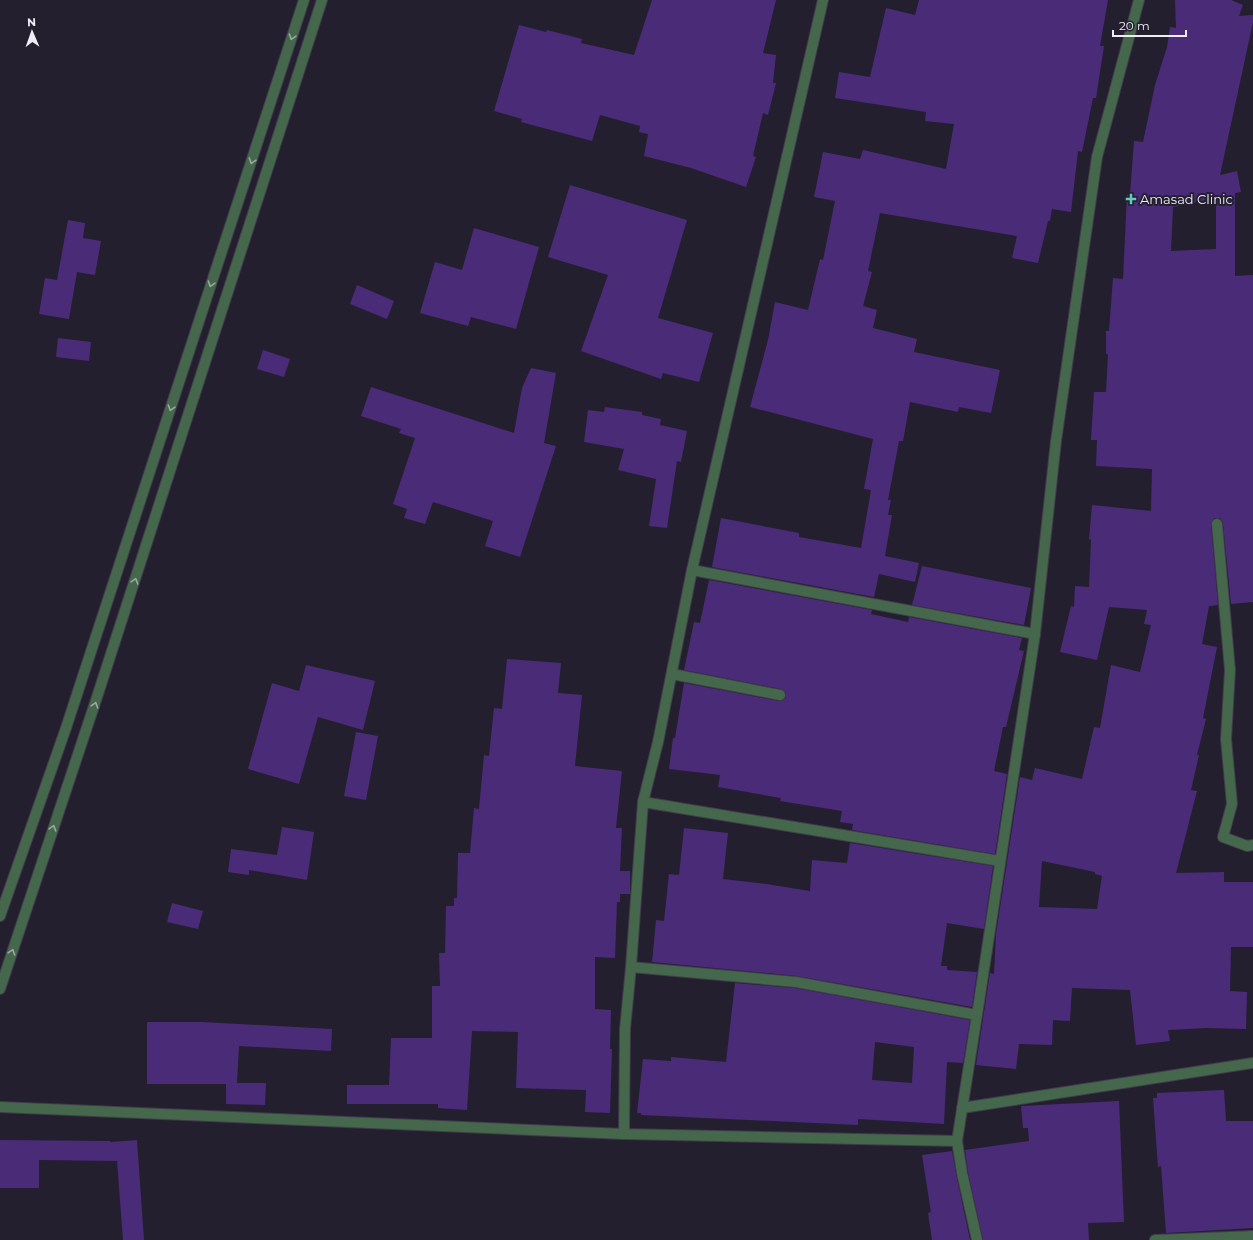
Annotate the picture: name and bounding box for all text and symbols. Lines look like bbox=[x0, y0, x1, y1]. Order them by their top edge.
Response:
north arrow bbox=[12, 12, 52, 52]
scale bar bbox=[1113, 12, 1186, 38]
text: N bbox=[27, 15, 36, 29]
text: 20 m bbox=[1119, 18, 1150, 33]
one-way arrow bbox=[288, 33, 297, 40]
one-way arrow bbox=[248, 157, 257, 164]
place label: Amasad Clinic bbox=[1140, 191, 1233, 207]
marker: Amasad Clinic bbox=[1125, 193, 1137, 205]
one-way arrow bbox=[208, 281, 216, 288]
one-way arrow bbox=[167, 404, 176, 411]
one-way arrow bbox=[130, 578, 138, 585]
one-way arrow bbox=[90, 702, 98, 709]
one-way arrow bbox=[49, 825, 57, 832]
one-way arrow bbox=[8, 948, 16, 955]

